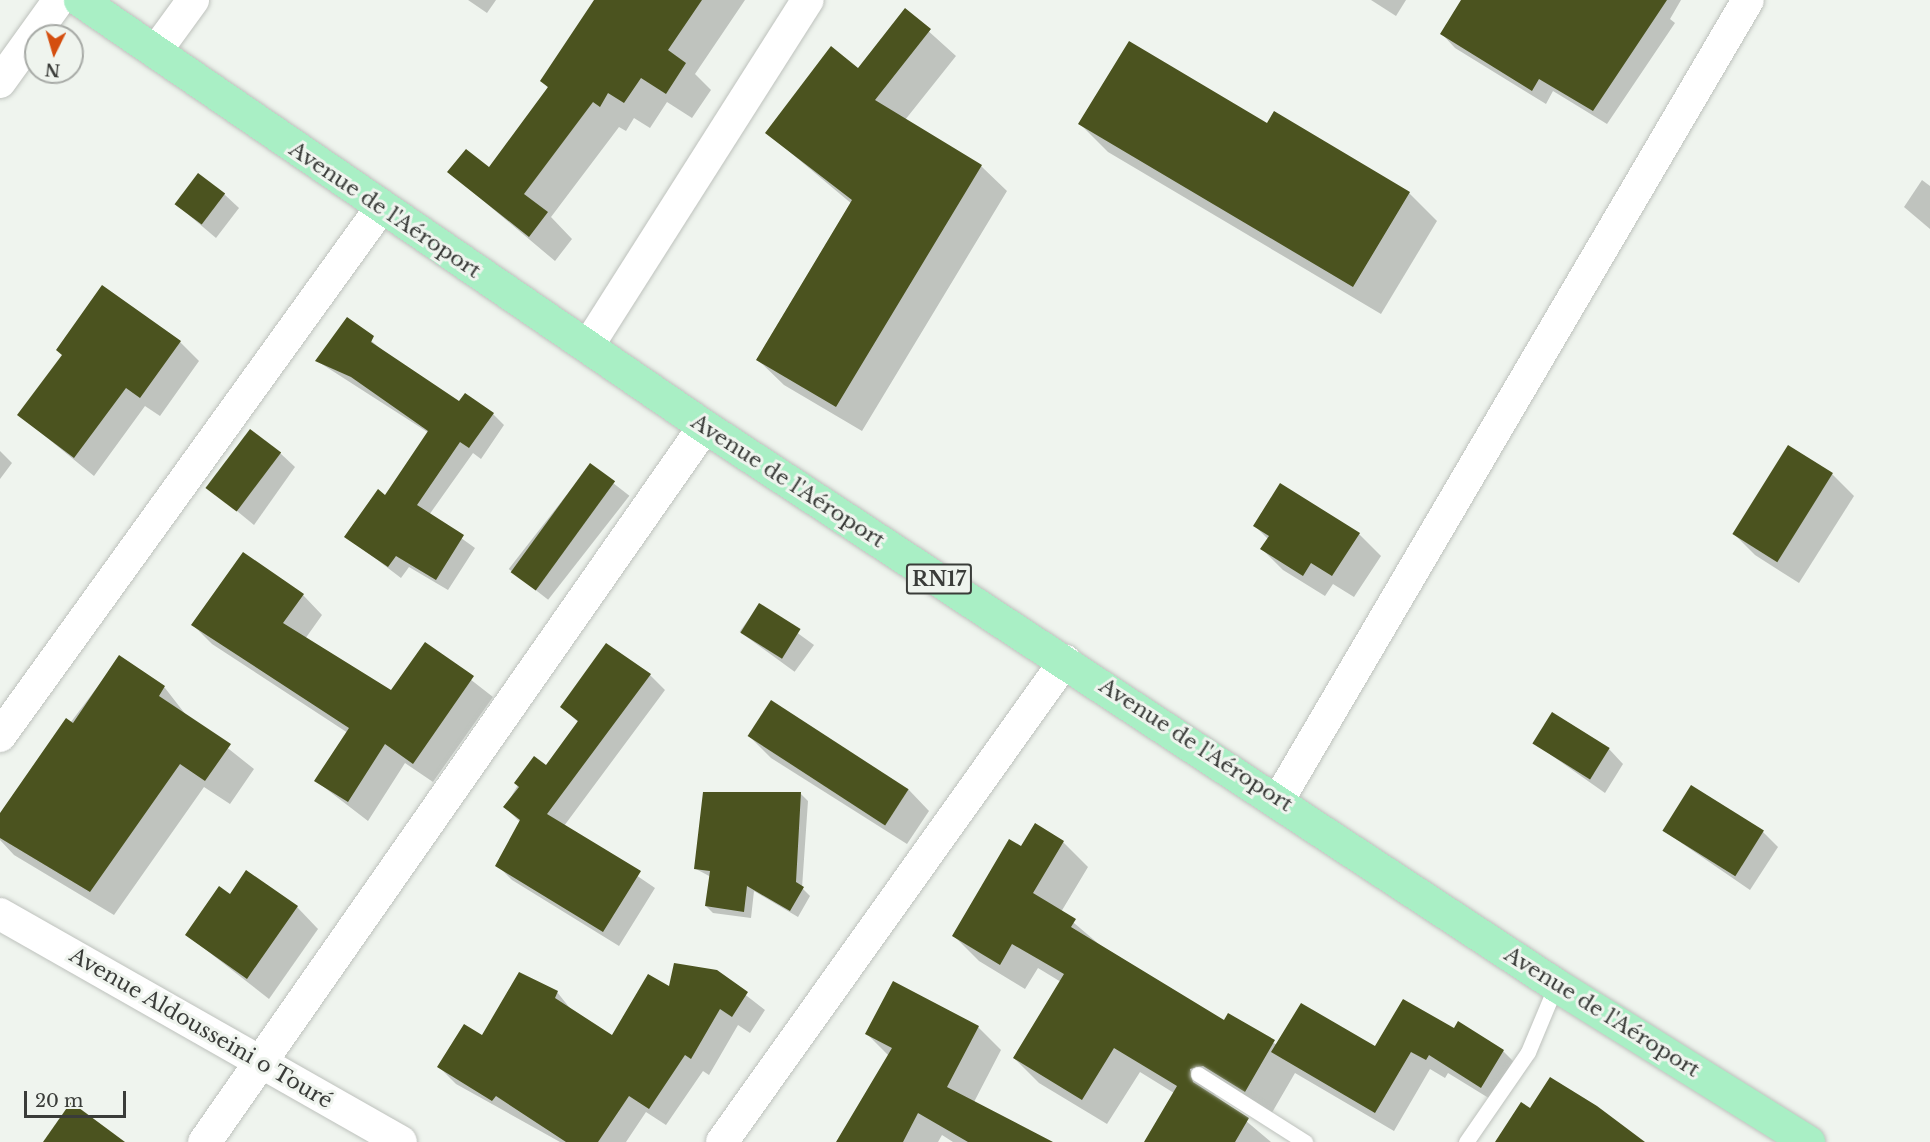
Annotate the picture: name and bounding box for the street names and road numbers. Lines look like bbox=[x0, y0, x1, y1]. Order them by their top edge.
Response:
street label: Avenue de l'Aéroport bbox=[284, 137, 486, 283]
street label: Avenue de l'Aéroport bbox=[687, 409, 889, 553]
road number: RN17 bbox=[904, 562, 974, 596]
street label: Avenue de l'Aéroport bbox=[1095, 673, 1297, 817]
street label: Avenue Aldousseini o Touré bbox=[64, 942, 338, 1114]
street label: Avenue de l'Aéroport bbox=[1500, 942, 1704, 1082]

